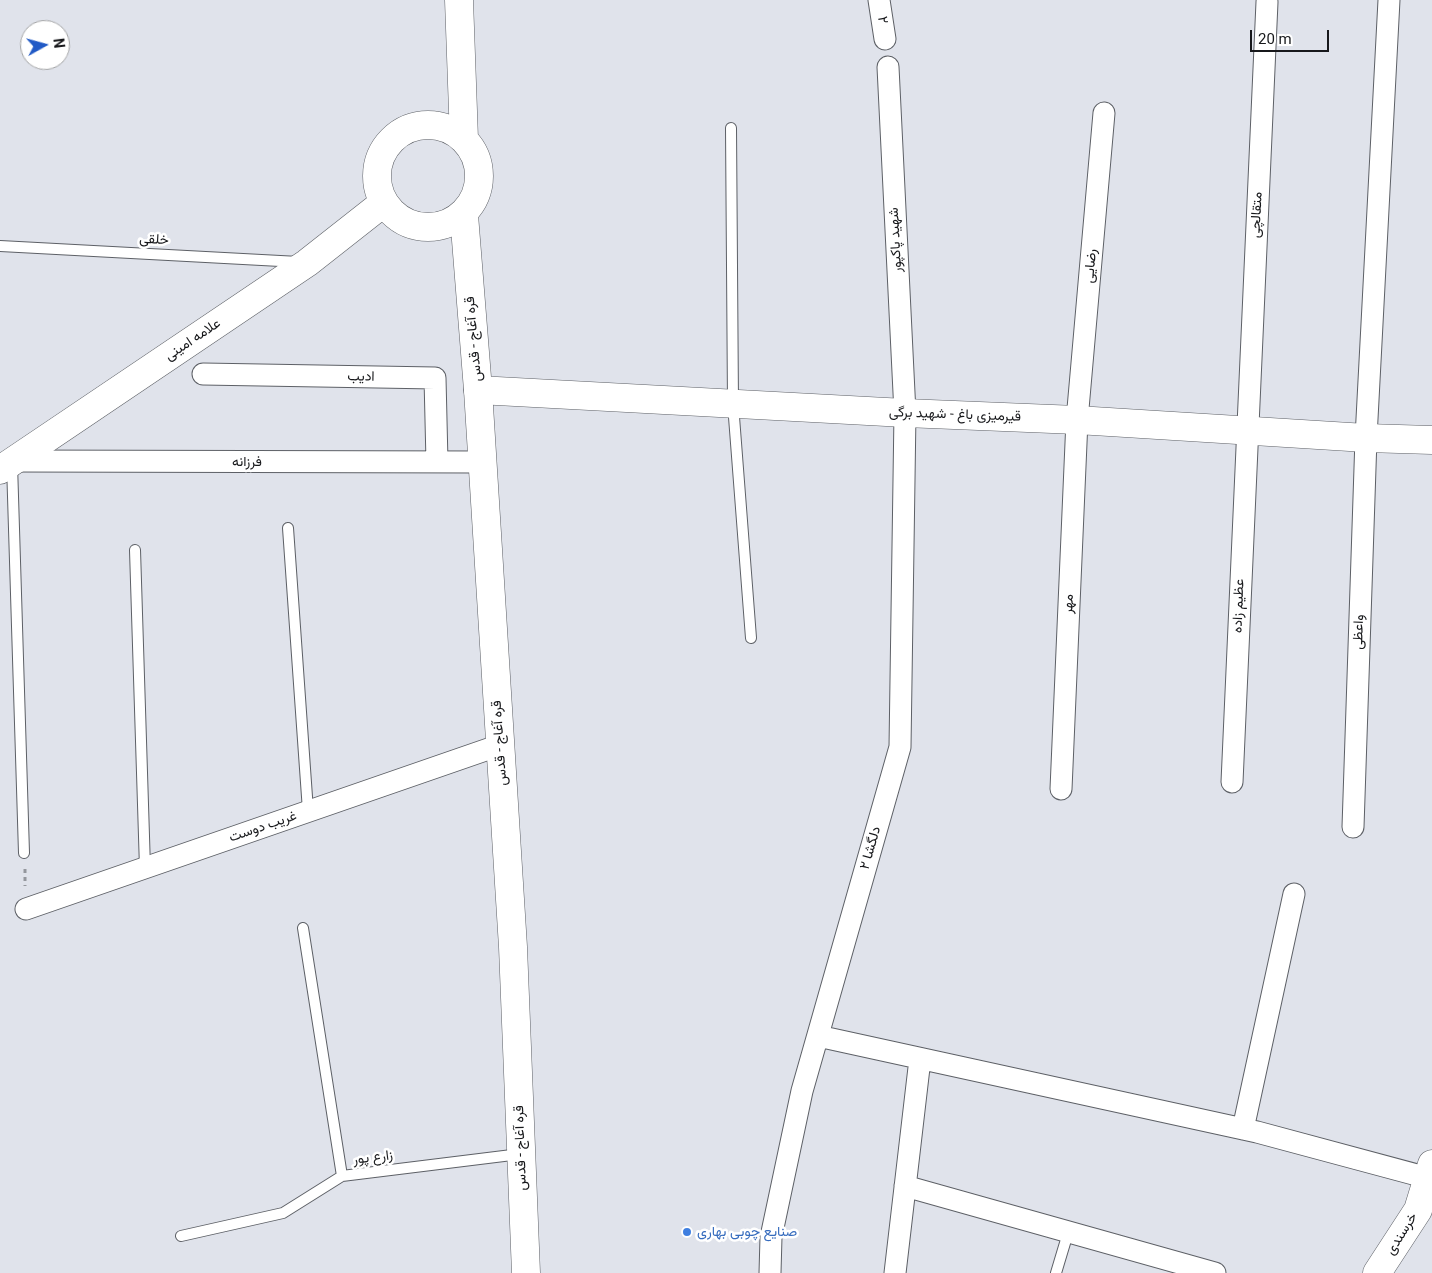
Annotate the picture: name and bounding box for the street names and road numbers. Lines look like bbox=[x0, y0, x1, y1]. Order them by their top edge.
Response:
street label: ۲ bbox=[873, 15, 891, 25]
street label: متقالچی bbox=[1247, 192, 1267, 238]
street label: شهید پاکپور bbox=[886, 207, 906, 273]
street label: خلقی bbox=[139, 231, 169, 249]
street label: رضایی bbox=[1081, 248, 1101, 284]
street label: قره آغاج - قدس bbox=[462, 296, 486, 382]
street label: علامه امینی bbox=[162, 315, 224, 365]
street label: ادیب bbox=[347, 368, 375, 386]
street label: قیرمیزی باغ - شهید برگی bbox=[889, 404, 1021, 426]
street label: فرزانه bbox=[232, 454, 262, 470]
street label: عظیم زاده bbox=[1230, 578, 1248, 634]
street label: مهر bbox=[1060, 594, 1078, 614]
street label: واعظی bbox=[1350, 614, 1368, 650]
street label: قره آغاج - قدس bbox=[489, 700, 511, 786]
street label: غریب دوست bbox=[227, 808, 299, 846]
street label: دلگشا ۲ bbox=[857, 824, 885, 872]
street label: قره آغاج - قدس bbox=[511, 1105, 531, 1191]
street label: زارع پور bbox=[352, 1147, 394, 1169]
street label: خرسندی bbox=[1382, 1210, 1422, 1258]

